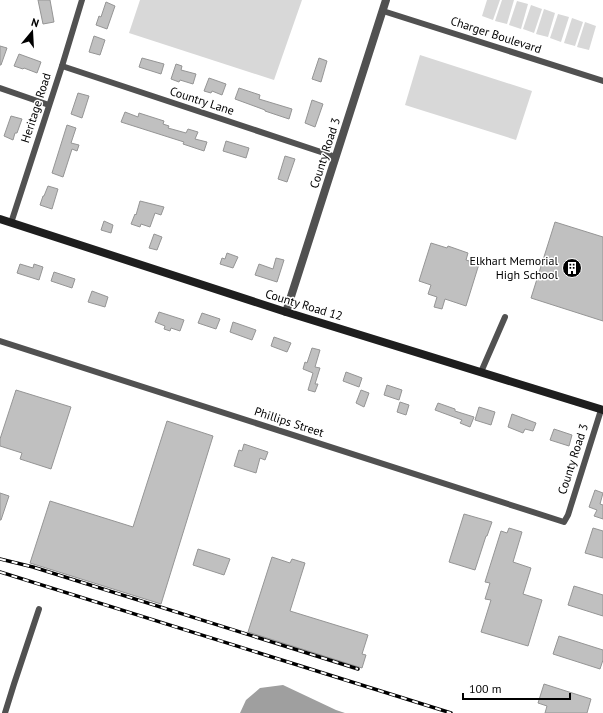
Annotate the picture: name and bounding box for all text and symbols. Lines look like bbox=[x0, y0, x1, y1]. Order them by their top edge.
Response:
north arrow bbox=[12, 12, 52, 52]
street label: Charger Boulevard bbox=[449, 13, 544, 56]
text: N bbox=[29, 15, 41, 30]
street label: Heritage Road bbox=[17, 71, 54, 145]
street label: Country Lane bbox=[168, 83, 236, 118]
street label: County Road 3 bbox=[306, 116, 343, 190]
place label: Elkhart Memorial High School bbox=[470, 253, 558, 282]
building icon: Elkhart Memorial High School bbox=[561, 257, 583, 279]
street label: County Road 12 bbox=[264, 286, 345, 323]
street label: Phillips Street bbox=[253, 403, 326, 440]
street label: County Road 3 bbox=[554, 422, 591, 496]
scale bar bbox=[463, 675, 570, 701]
text: 100 m bbox=[469, 681, 502, 696]

